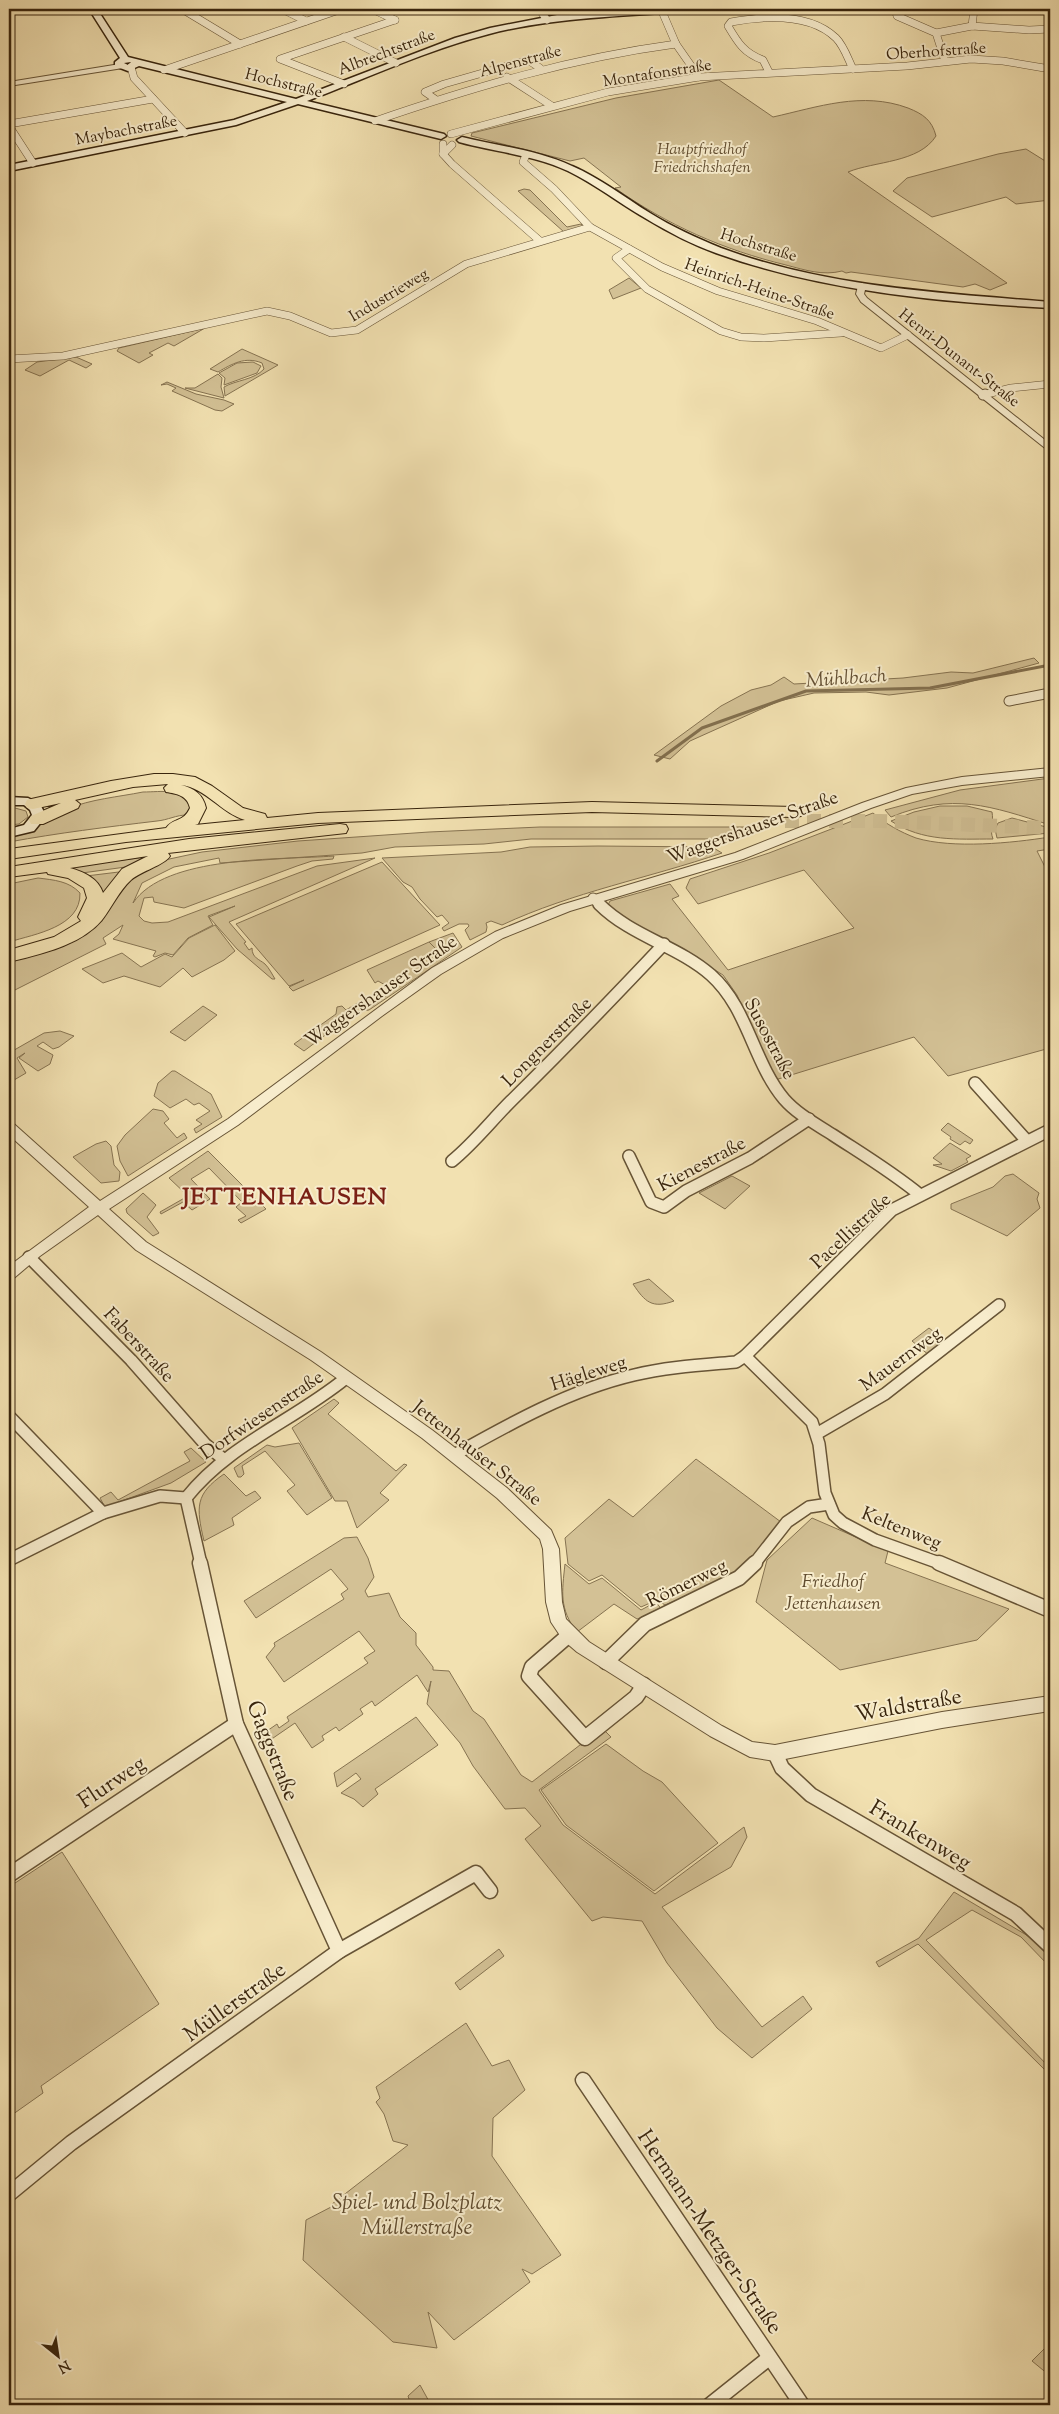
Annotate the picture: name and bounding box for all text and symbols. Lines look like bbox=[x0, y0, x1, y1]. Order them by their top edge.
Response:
street label: Albrechtstraße bbox=[335, 24, 439, 82]
street label: Oberhofstraße bbox=[885, 38, 987, 67]
street label: Alpenstraße bbox=[477, 40, 564, 84]
street label: Montafonstraße bbox=[601, 55, 713, 94]
street label: Hochstraße bbox=[242, 64, 324, 105]
street label: Maybachstraße bbox=[74, 110, 179, 153]
park label: Hauptfriedhof Friedrichshafen bbox=[653, 139, 751, 180]
street label: Hochstraße bbox=[717, 224, 799, 269]
street label: Heinrich-Heine-Straße bbox=[681, 254, 837, 327]
street label: Industrieweg bbox=[345, 263, 433, 329]
street label: Henri-Dunant-Straße bbox=[893, 304, 1024, 414]
water label: Mühlbach bbox=[805, 662, 888, 697]
street label: Waggershauser Straße bbox=[663, 785, 843, 872]
street label: Waggershauser Straße bbox=[300, 929, 463, 1055]
street label: Longnerstraße bbox=[497, 991, 599, 1094]
street label: Susostraße bbox=[736, 994, 802, 1085]
street label: Kienestraße bbox=[653, 1131, 751, 1200]
district label: JETTENHAUSEN bbox=[180, 1181, 388, 1215]
street label: Pacellistraße bbox=[806, 1187, 898, 1276]
street label: Faberstraße bbox=[96, 1302, 180, 1389]
street label: Mauernweg bbox=[855, 1321, 948, 1399]
street label: Hägleweg bbox=[547, 1349, 630, 1399]
street label: Dorfwiesenstraße bbox=[195, 1365, 330, 1467]
street label: Jettenhauser Straße bbox=[405, 1394, 547, 1513]
street label: Keltenweg bbox=[857, 1501, 945, 1558]
street label: Römerweg bbox=[642, 1553, 732, 1615]
park label: Friedhof Jettenhausen bbox=[784, 1569, 881, 1618]
street label: Waldstraße bbox=[853, 1682, 965, 1732]
street label: Gaggstraße bbox=[237, 1696, 306, 1806]
street label: Flurweg bbox=[72, 1749, 153, 1818]
street label: Frankenweg bbox=[862, 1793, 977, 1880]
street label: Müllerstraße bbox=[178, 1955, 294, 2052]
street label: Hermann-Metzger-Straße bbox=[628, 2124, 789, 2341]
park label: Spiel- und Bolzplatz Müllerstraße bbox=[332, 2188, 502, 2245]
north arrow bbox=[32, 2332, 82, 2382]
text: N bbox=[54, 2354, 73, 2377]

